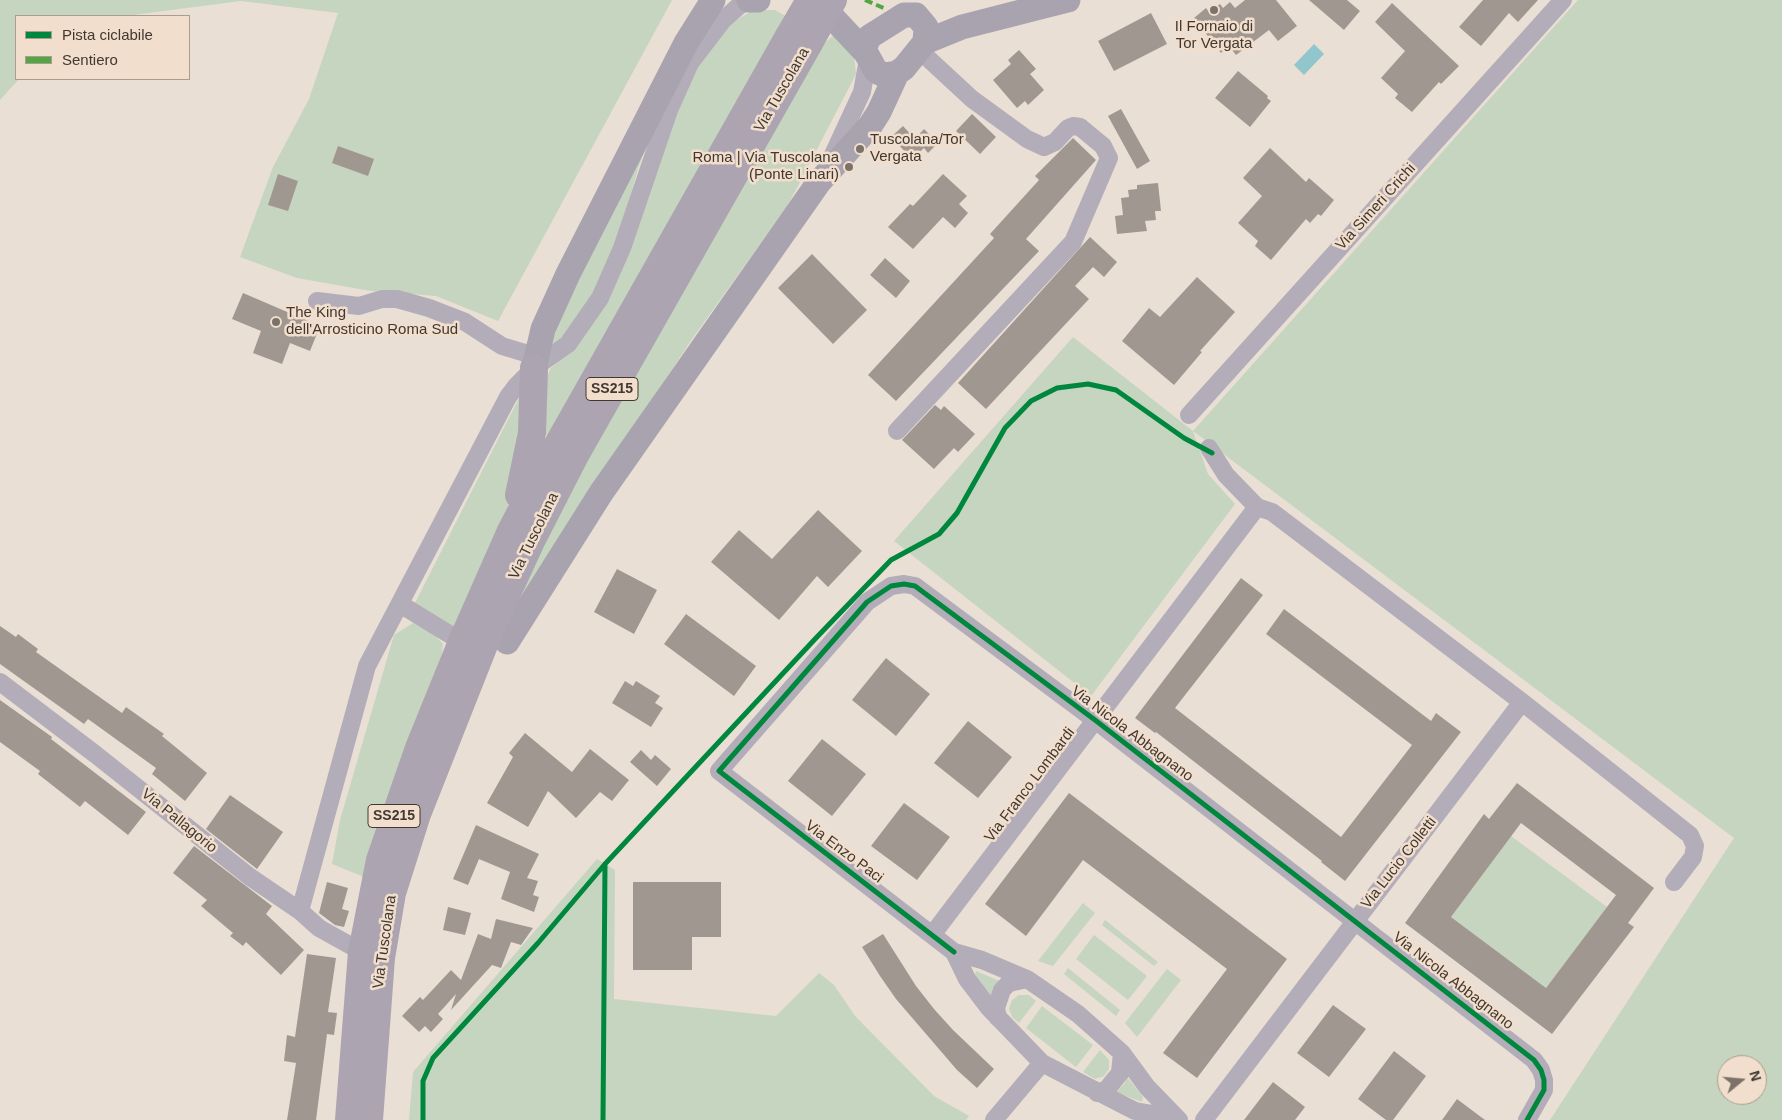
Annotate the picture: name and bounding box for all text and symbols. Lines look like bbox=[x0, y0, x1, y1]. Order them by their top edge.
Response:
marker: Il Fornaio di Tor Vergata bbox=[1208, 4, 1220, 16]
legend bbox=[15, 15, 190, 80]
place label: Il Fornaio di Tor Vergata bbox=[1175, 18, 1253, 53]
text: Pista ciclabile bbox=[62, 26, 153, 43]
street label: Via Tuscolana bbox=[751, 45, 813, 135]
text: Sentiero bbox=[62, 51, 118, 68]
place label: Tuscolana/Tor Vergata bbox=[870, 131, 964, 166]
marker: Tuscolana/Tor Vergata bbox=[854, 143, 866, 155]
place label: Roma | Via Tuscolana (Ponte Linari) bbox=[693, 149, 839, 184]
street label: Via Simeri Crichi bbox=[1332, 160, 1420, 254]
marker: Roma | Via Tuscolana (Ponte Linari) bbox=[843, 161, 855, 173]
place label: The King dell'Arrosticino Roma Sud bbox=[286, 304, 458, 339]
marker: The King dell'Arrosticino Roma Sud bbox=[270, 316, 282, 328]
road number: SS215 bbox=[586, 378, 638, 400]
street label: Via Tuscolana bbox=[505, 490, 563, 582]
street label: Via Nicola Abbagnano bbox=[1067, 682, 1197, 786]
street label: Via Franco Lombardi bbox=[981, 724, 1079, 846]
street label: Via Pallagorio bbox=[137, 785, 221, 857]
road number: SS215 bbox=[368, 804, 420, 828]
street label: Via Lucio Colletti bbox=[1358, 814, 1440, 912]
street label: Via Enzo Paci bbox=[801, 817, 887, 887]
street label: Via Tuscolana bbox=[370, 894, 400, 990]
street label: Via Nicola Abbagnano bbox=[1389, 928, 1517, 1034]
north arrow bbox=[1717, 1055, 1767, 1105]
text: N bbox=[1746, 1069, 1765, 1083]

